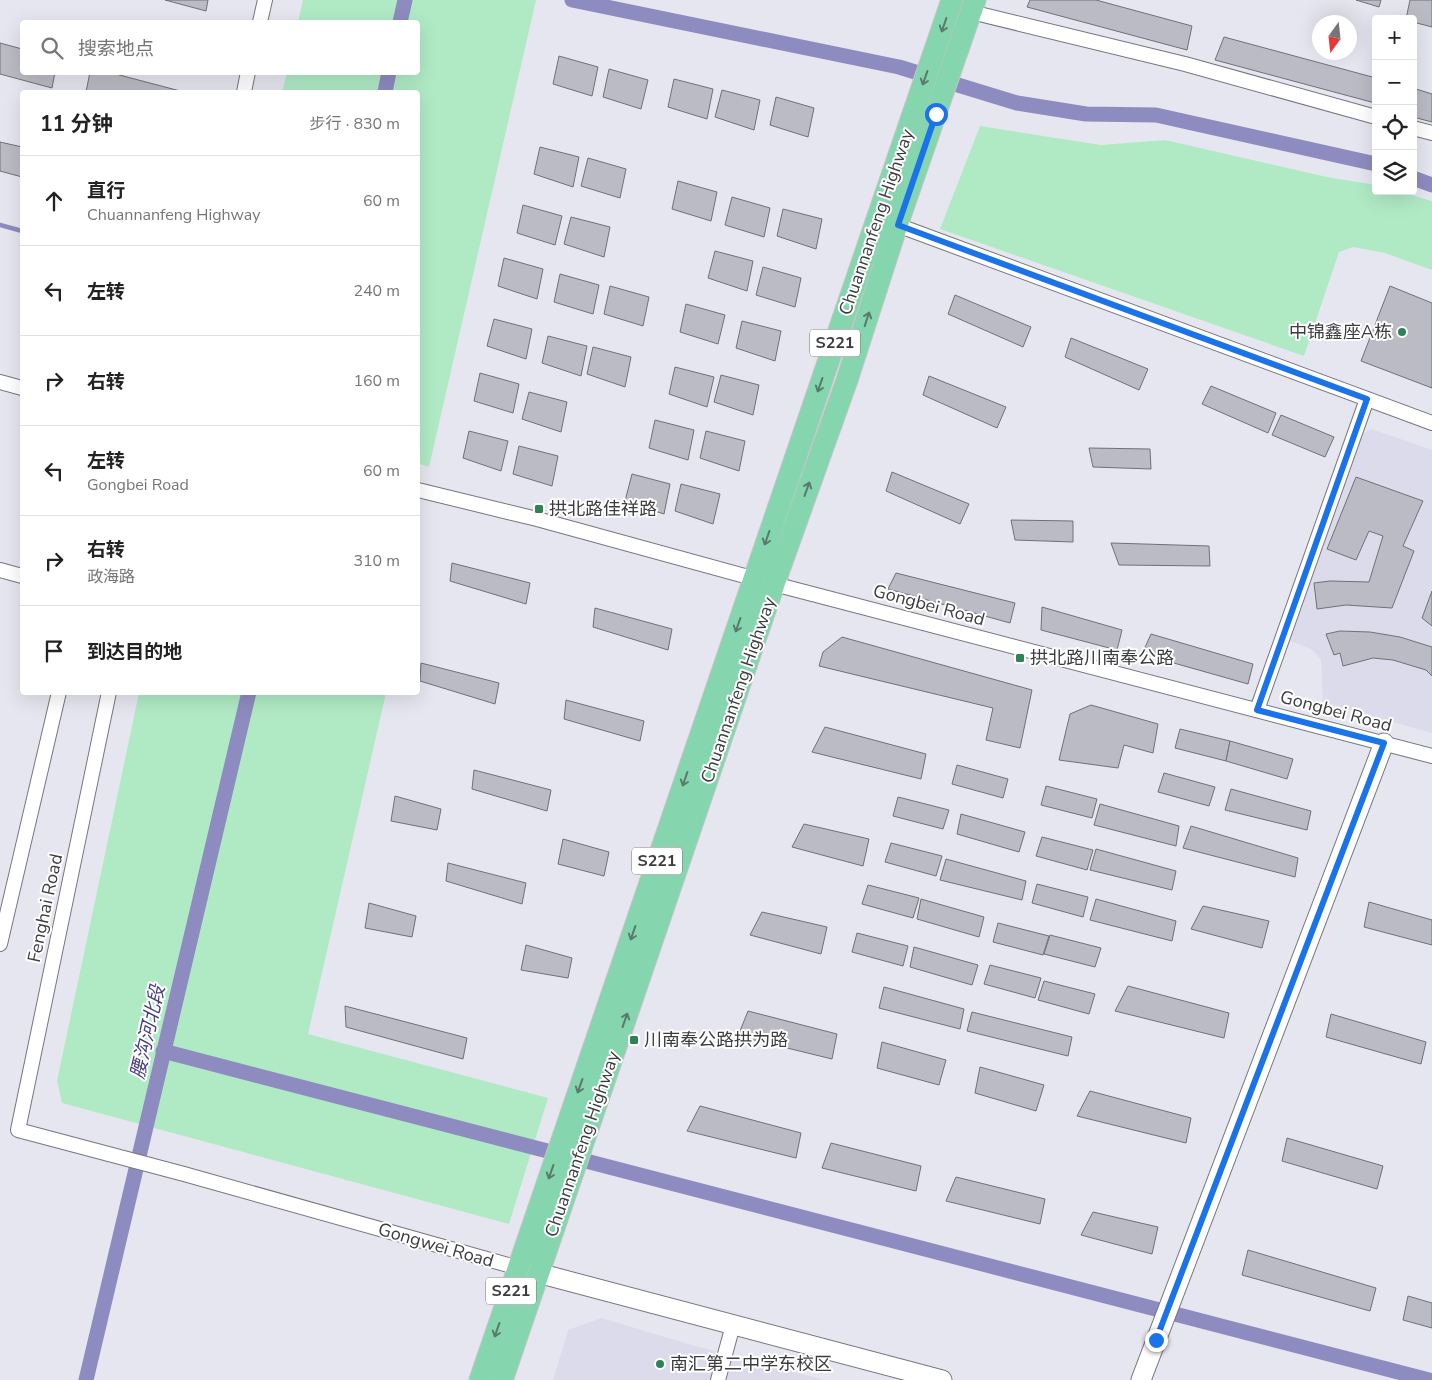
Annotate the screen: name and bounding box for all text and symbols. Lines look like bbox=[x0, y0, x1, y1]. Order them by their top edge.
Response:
north arrow bbox=[1312, 15, 1357, 60]
map controls bbox=[1372, 15, 1417, 195]
button: + bbox=[1372, 15, 1417, 60]
one-way arrow bbox=[938, 17, 948, 33]
search box bbox=[20, 20, 420, 75]
icon: search bbox=[38, 34, 66, 62]
text: 搜索地点 bbox=[78, 36, 154, 62]
button: − bbox=[1372, 60, 1417, 105]
one-way arrow bbox=[920, 70, 930, 86]
route start bbox=[925, 103, 948, 126]
button: locate bbox=[1372, 105, 1417, 150]
text: 11 分钟 bbox=[40, 110, 113, 138]
text: 步行 · 830 m bbox=[310, 113, 400, 135]
street label: Chuannanfeng Highway bbox=[833, 125, 919, 318]
button: layers bbox=[1372, 150, 1417, 195]
text: 直行 bbox=[87, 178, 125, 204]
icon: ahead bbox=[40, 187, 68, 215]
text: 60 m bbox=[363, 190, 400, 212]
text: Chuannanfeng Highway bbox=[87, 204, 260, 226]
icon: left bbox=[40, 277, 68, 305]
text: 左转 bbox=[87, 279, 125, 305]
text: 240 m bbox=[353, 280, 400, 302]
one-way arrow bbox=[863, 312, 872, 327]
place label: 中锦鑫座A栋 bbox=[1289, 320, 1392, 344]
marker: 中锦鑫座A栋 bbox=[1396, 326, 1408, 338]
road number: S221 bbox=[810, 329, 860, 356]
icon: right bbox=[40, 367, 68, 395]
text: 右转 bbox=[87, 369, 125, 395]
text: 160 m bbox=[353, 370, 400, 392]
one-way arrow bbox=[815, 376, 824, 392]
text: 左转 bbox=[87, 448, 125, 474]
icon: left bbox=[40, 457, 68, 485]
text: 60 m bbox=[363, 460, 400, 482]
text: Gongbei Road bbox=[87, 474, 189, 496]
one-way arrow bbox=[803, 482, 812, 497]
place label: 拱北路佳祥路 bbox=[549, 497, 657, 521]
marker: 拱北路佳祥路 bbox=[533, 503, 545, 515]
one-way arrow bbox=[762, 530, 772, 546]
text: 右转 bbox=[87, 537, 125, 563]
icon: right bbox=[40, 547, 68, 575]
text: 310 m bbox=[353, 550, 400, 572]
text: 政海路 bbox=[87, 566, 135, 588]
street label: Gongbei Road bbox=[871, 579, 987, 631]
street label: Chuannanfeng Highway bbox=[695, 593, 781, 786]
one-way arrow bbox=[733, 617, 742, 632]
icon: arrive bbox=[40, 637, 68, 665]
text: 到达目的地 bbox=[87, 639, 182, 665]
place label: 拱北路川南奉公路 bbox=[1030, 646, 1174, 670]
marker: 拱北路川南奉公路 bbox=[1014, 652, 1026, 664]
street label: Gongbei Road bbox=[1278, 685, 1394, 737]
one-way arrow bbox=[680, 771, 690, 787]
road number: S221 bbox=[632, 848, 682, 874]
street label: Fenghai Road bbox=[22, 852, 68, 964]
one-way arrow bbox=[628, 924, 637, 940]
water label: 腰沟河北段 bbox=[125, 981, 172, 1081]
one-way arrow bbox=[621, 1012, 630, 1028]
place label: 川南奉公路拱为路 bbox=[644, 1028, 788, 1052]
marker: 川南奉公路拱为路 bbox=[628, 1034, 640, 1046]
street label: Chuannanfeng Highway bbox=[539, 1047, 625, 1240]
one-way arrow bbox=[575, 1078, 584, 1094]
one-way arrow bbox=[546, 1164, 555, 1180]
street label: Gongwei Road bbox=[375, 1217, 497, 1273]
road number: S221 bbox=[486, 1278, 536, 1304]
one-way arrow bbox=[492, 1322, 501, 1337]
route end bbox=[1145, 1329, 1168, 1352]
place label: 南汇第二中学东校区 bbox=[670, 1352, 832, 1376]
marker: 南汇第二中学东校区 bbox=[654, 1358, 666, 1370]

